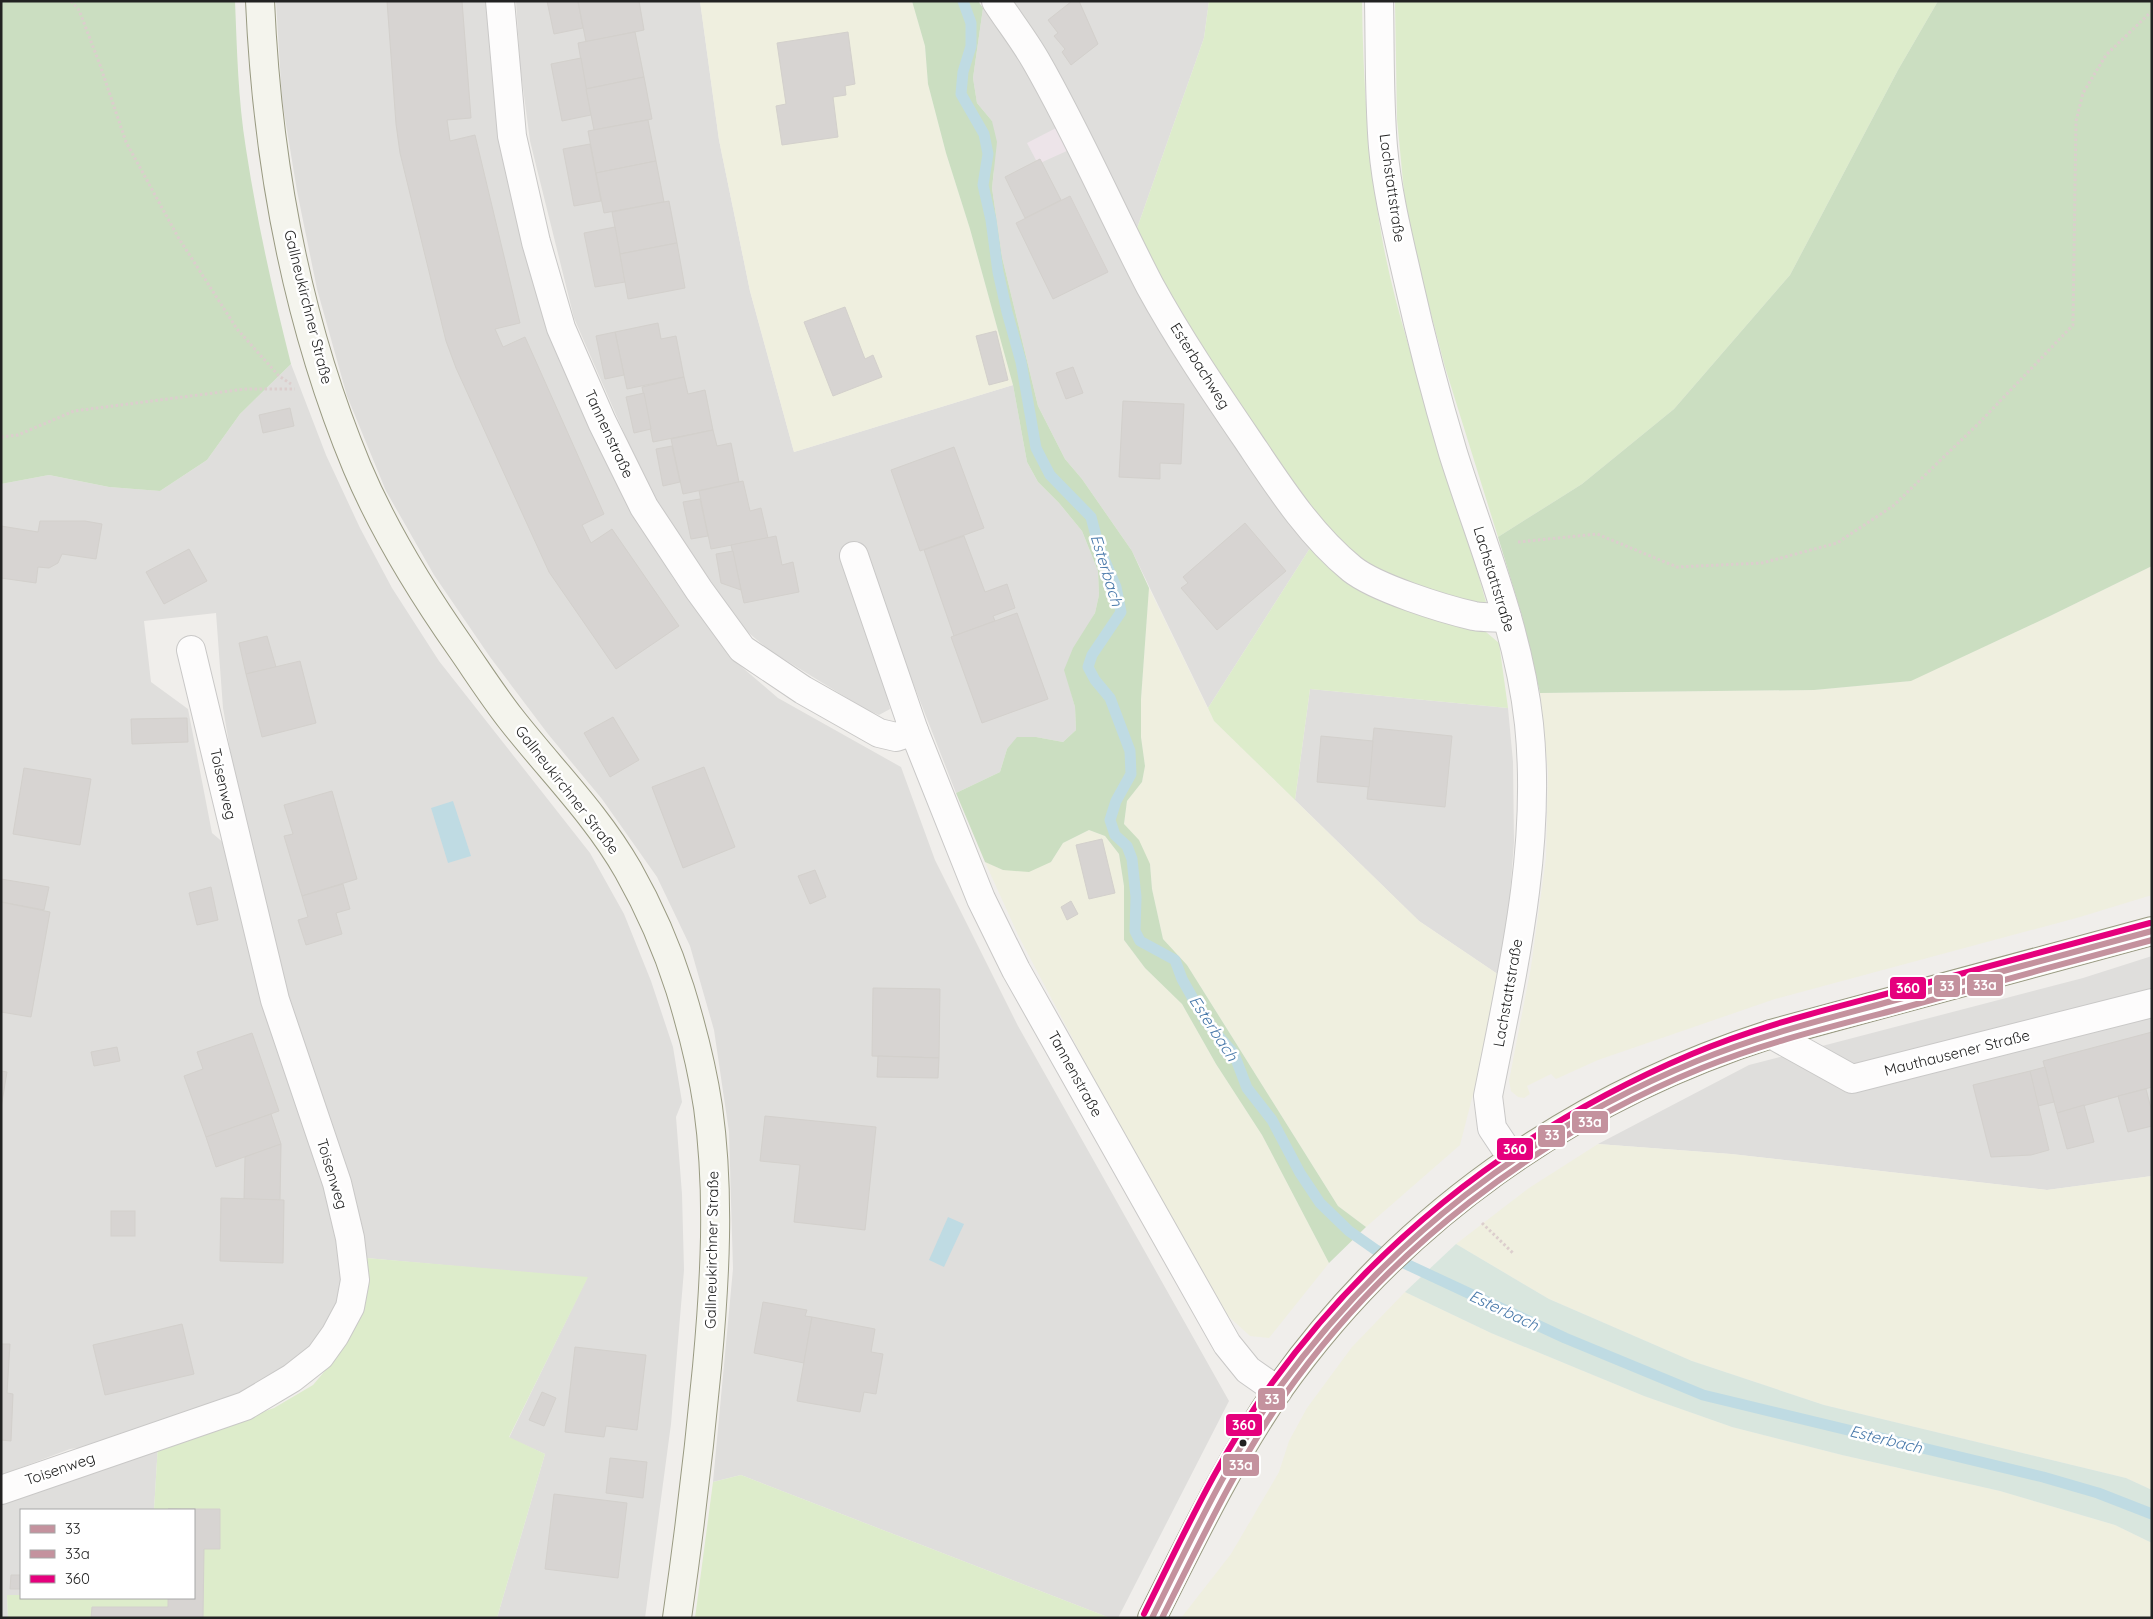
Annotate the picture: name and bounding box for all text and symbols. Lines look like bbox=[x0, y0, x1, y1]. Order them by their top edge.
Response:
street label: Lachstattstraße bbox=[1375, 132, 1410, 243]
street label: Gallneukirchner Straße bbox=[280, 228, 337, 386]
street label: Esterbachweg bbox=[1166, 319, 1235, 412]
street label: Tannenstraße bbox=[581, 386, 638, 481]
street label: Lachstattstraße bbox=[1469, 524, 1520, 634]
water label: Esterbach bbox=[1087, 532, 1128, 609]
street label: Gallneukirchner Straße bbox=[511, 722, 624, 858]
street label: Toisenweg bbox=[206, 746, 241, 821]
street label: Lachstattstraße bbox=[1489, 937, 1526, 1048]
line badge: 33a bbox=[1966, 973, 2004, 997]
line badge: 33 bbox=[1933, 974, 1961, 998]
line badge: 360 bbox=[1889, 976, 1927, 1000]
text: 33a bbox=[1973, 976, 1997, 994]
text: 33 bbox=[1939, 977, 1955, 995]
text: 360 bbox=[1896, 979, 1920, 997]
water label: Esterbach bbox=[1185, 992, 1243, 1065]
street label: Mauthausener Straße bbox=[1882, 1025, 2032, 1080]
street label: Tannenstraße bbox=[1044, 1027, 1107, 1120]
line badge: 33a bbox=[1571, 1110, 1609, 1134]
text: 33a bbox=[1578, 1113, 1602, 1131]
line badge: 33 bbox=[1537, 1124, 1566, 1148]
text: 33 bbox=[1544, 1126, 1560, 1144]
street label: Toisenweg bbox=[313, 1136, 352, 1211]
line badge: 360 bbox=[1496, 1137, 1534, 1161]
text: 360 bbox=[1503, 1140, 1527, 1158]
street label: Gallneukirchner Straße bbox=[701, 1171, 722, 1329]
water label: Esterbach bbox=[1466, 1285, 1543, 1335]
line badge: 33 bbox=[1257, 1387, 1286, 1411]
text: 33 bbox=[1264, 1390, 1280, 1408]
line badge: 360 bbox=[1225, 1413, 1263, 1437]
text: 360 bbox=[1232, 1416, 1256, 1434]
water label: Esterbach bbox=[1848, 1420, 1925, 1458]
unlabelled marker bbox=[1238, 1438, 1248, 1448]
street label: Toisenweg bbox=[22, 1448, 97, 1489]
line badge: 33a bbox=[1222, 1453, 1260, 1477]
text: 33a bbox=[1229, 1456, 1253, 1474]
legend bbox=[20, 1509, 195, 1599]
text: 33 bbox=[65, 1519, 81, 1538]
text: 33a bbox=[65, 1544, 90, 1563]
text: 360 bbox=[65, 1569, 90, 1588]

